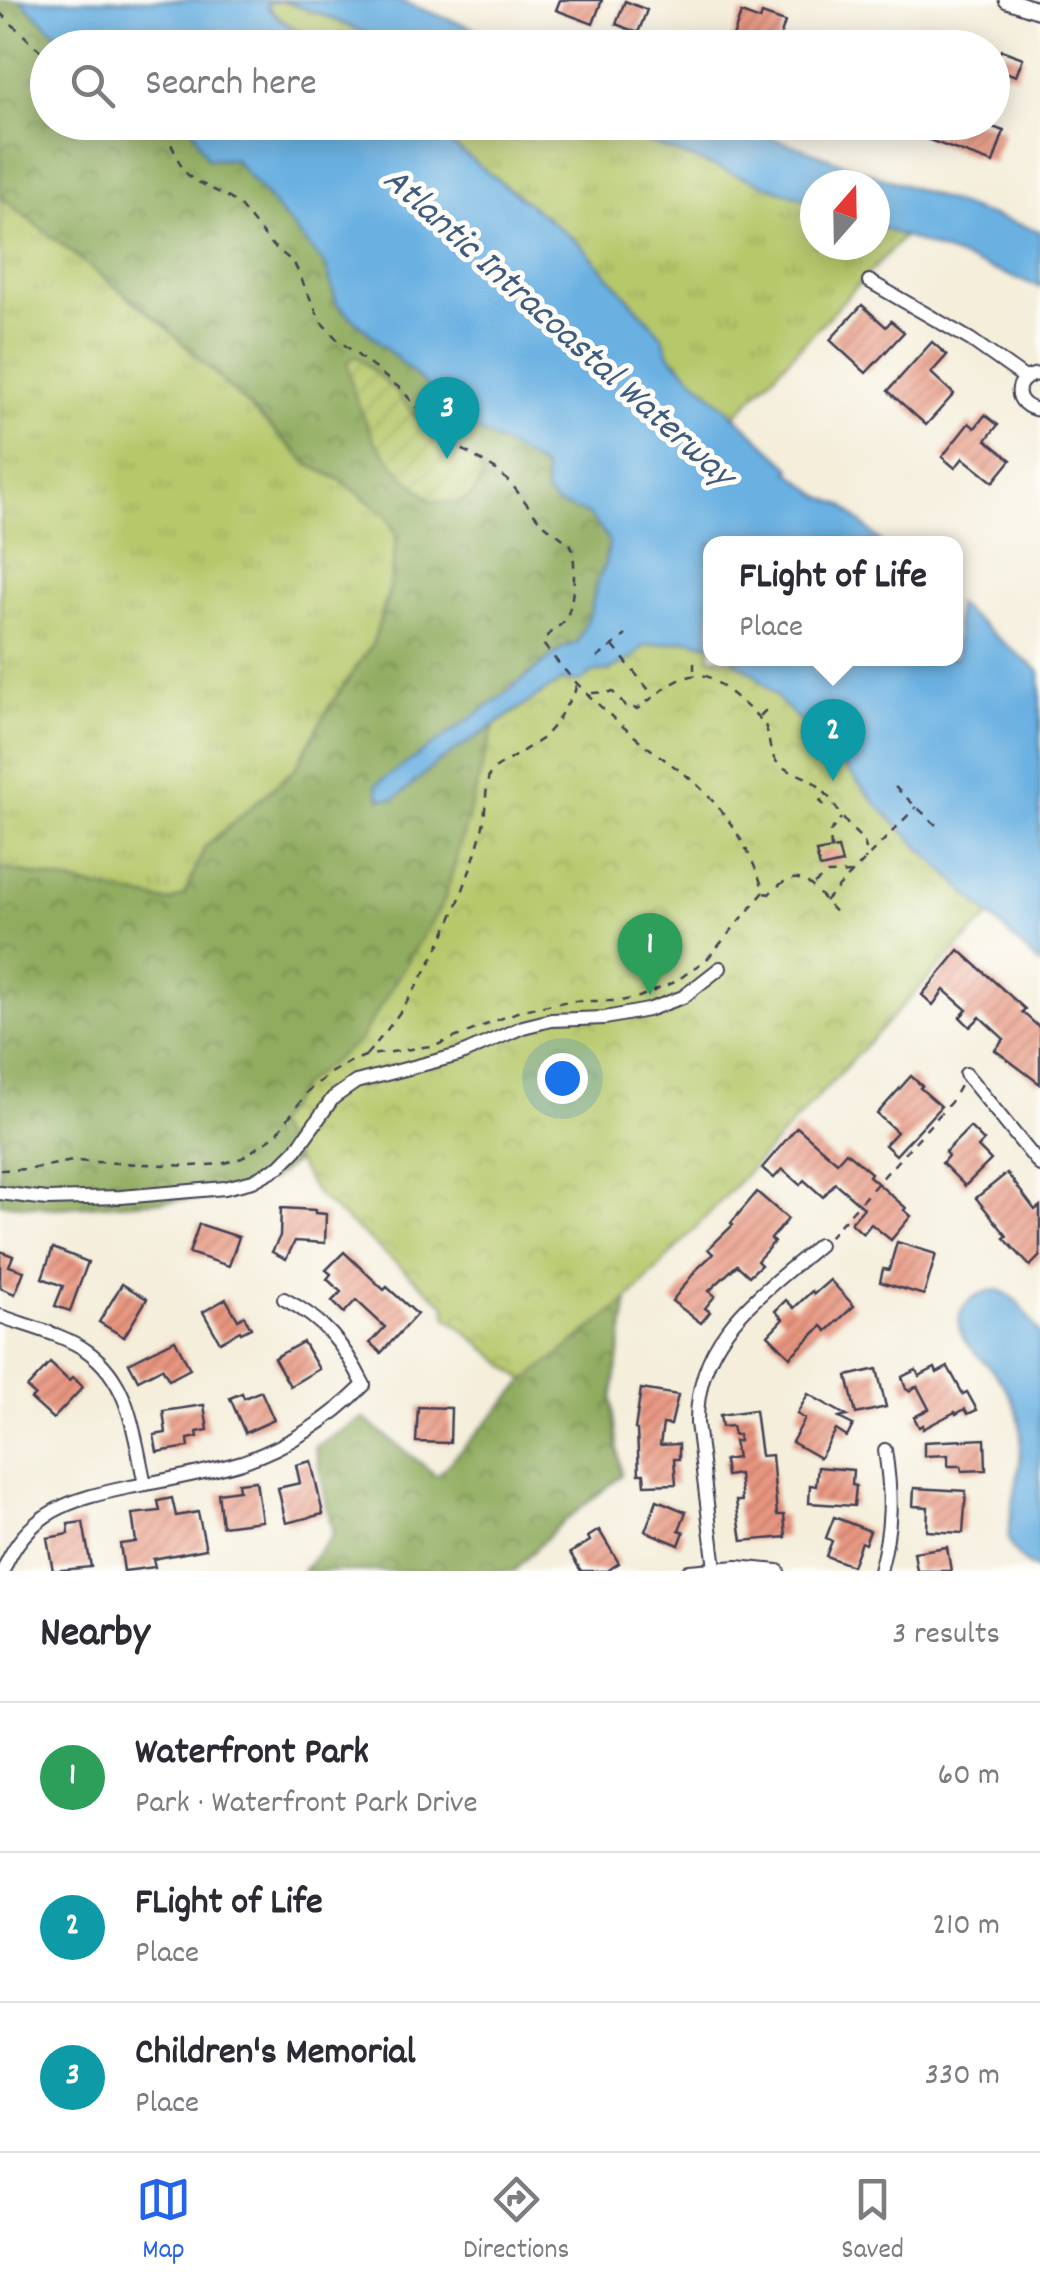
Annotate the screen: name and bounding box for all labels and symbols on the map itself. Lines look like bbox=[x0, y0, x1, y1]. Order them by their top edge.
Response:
water label: Atlantic Intracoastal Waterway bbox=[369, 156, 749, 505]
north arrow bbox=[800, 170, 890, 260]
pin: 3 bbox=[414, 376, 480, 459]
pin: 2 bbox=[800, 698, 866, 781]
pin: 1 bbox=[618, 912, 682, 995]
your location bbox=[537, 1053, 588, 1104]

